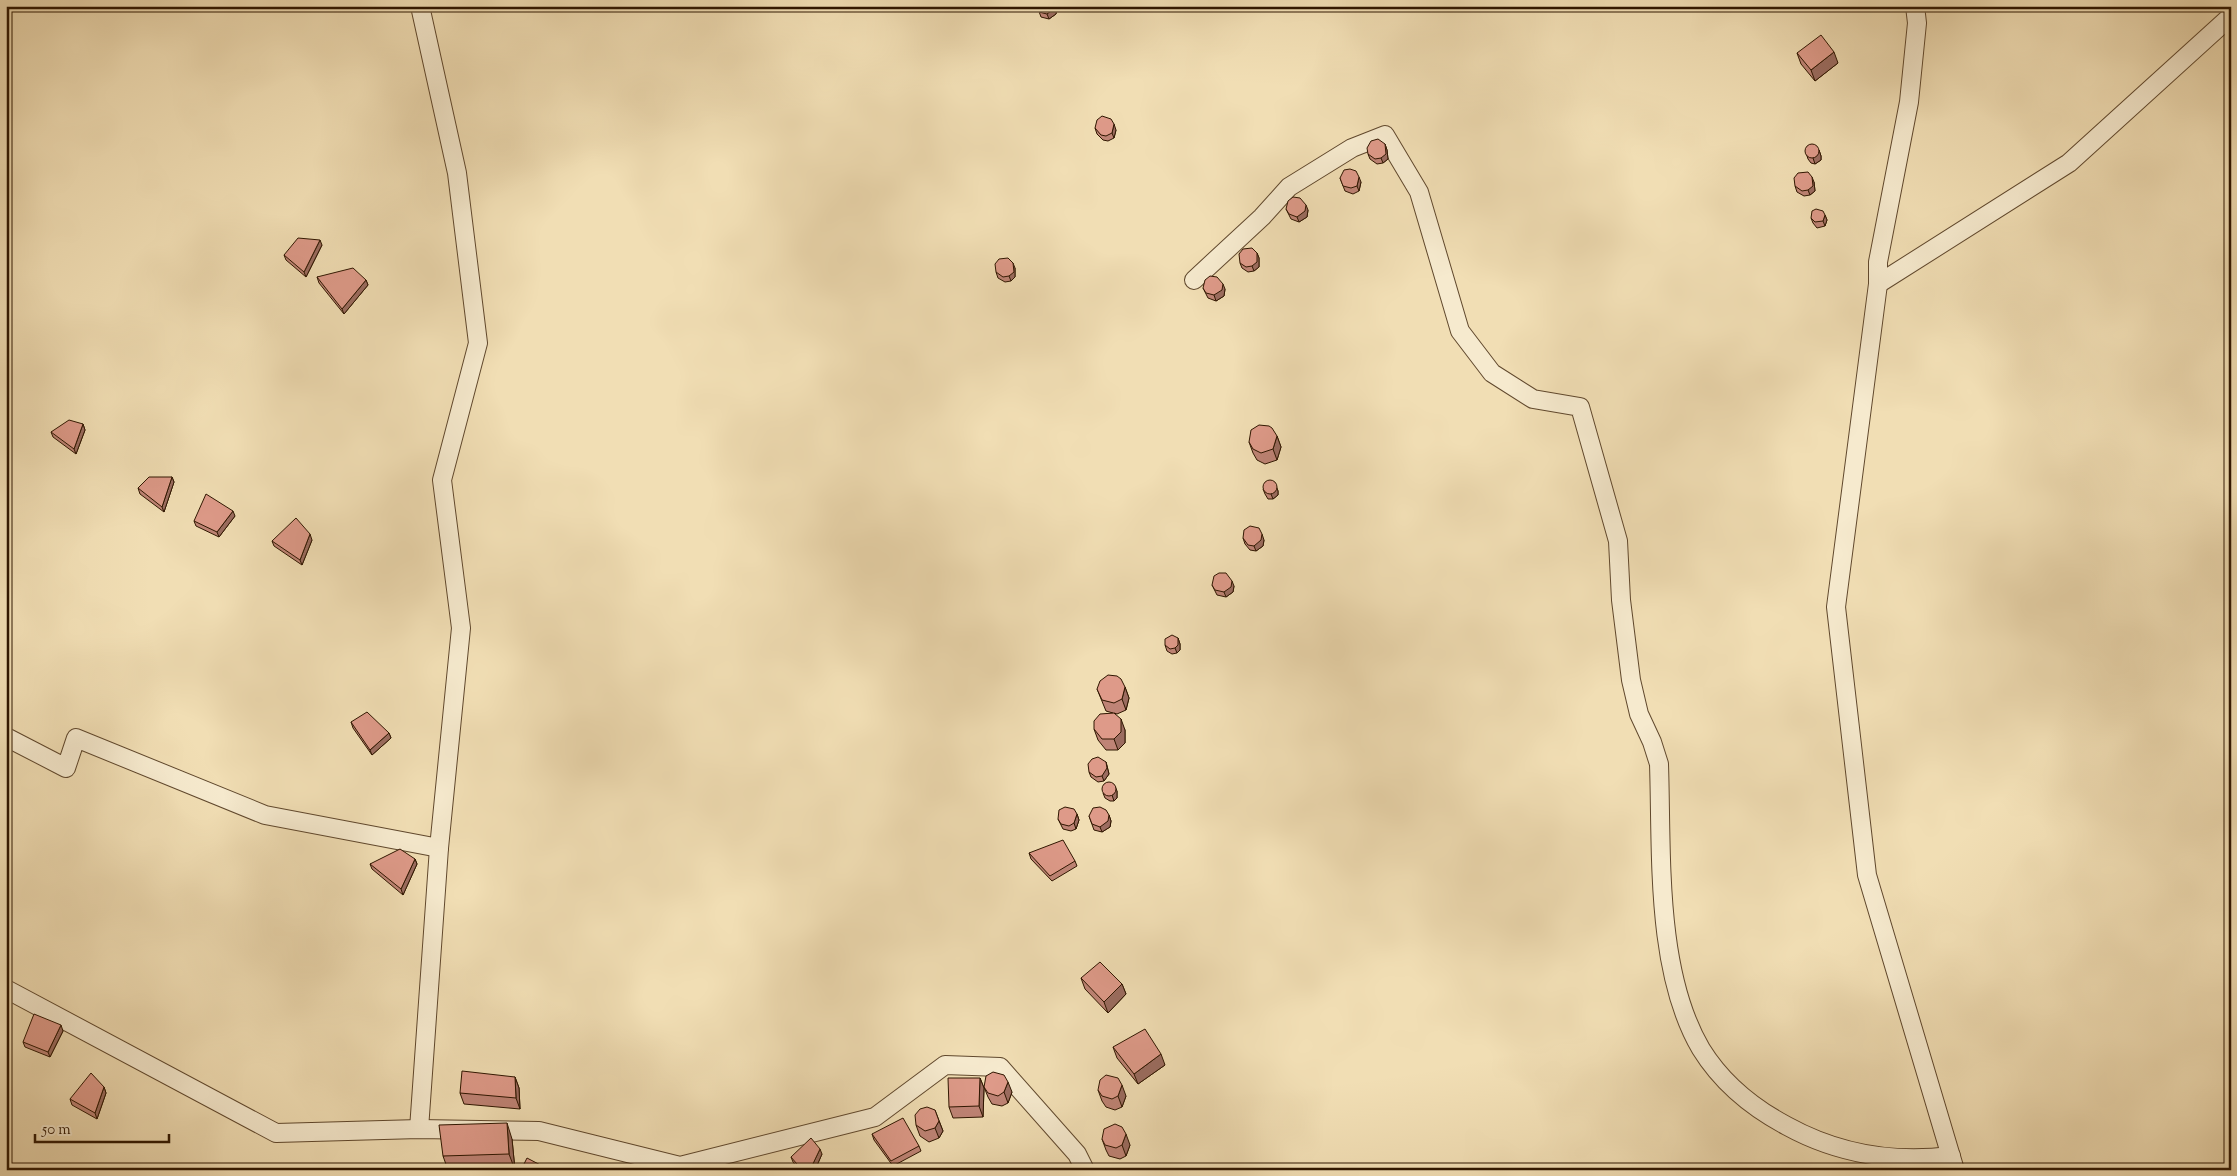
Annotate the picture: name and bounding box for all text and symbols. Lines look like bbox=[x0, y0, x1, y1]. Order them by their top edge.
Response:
scale bar bbox=[35, 1111, 169, 1143]
text: 50 m bbox=[41, 1120, 71, 1141]

